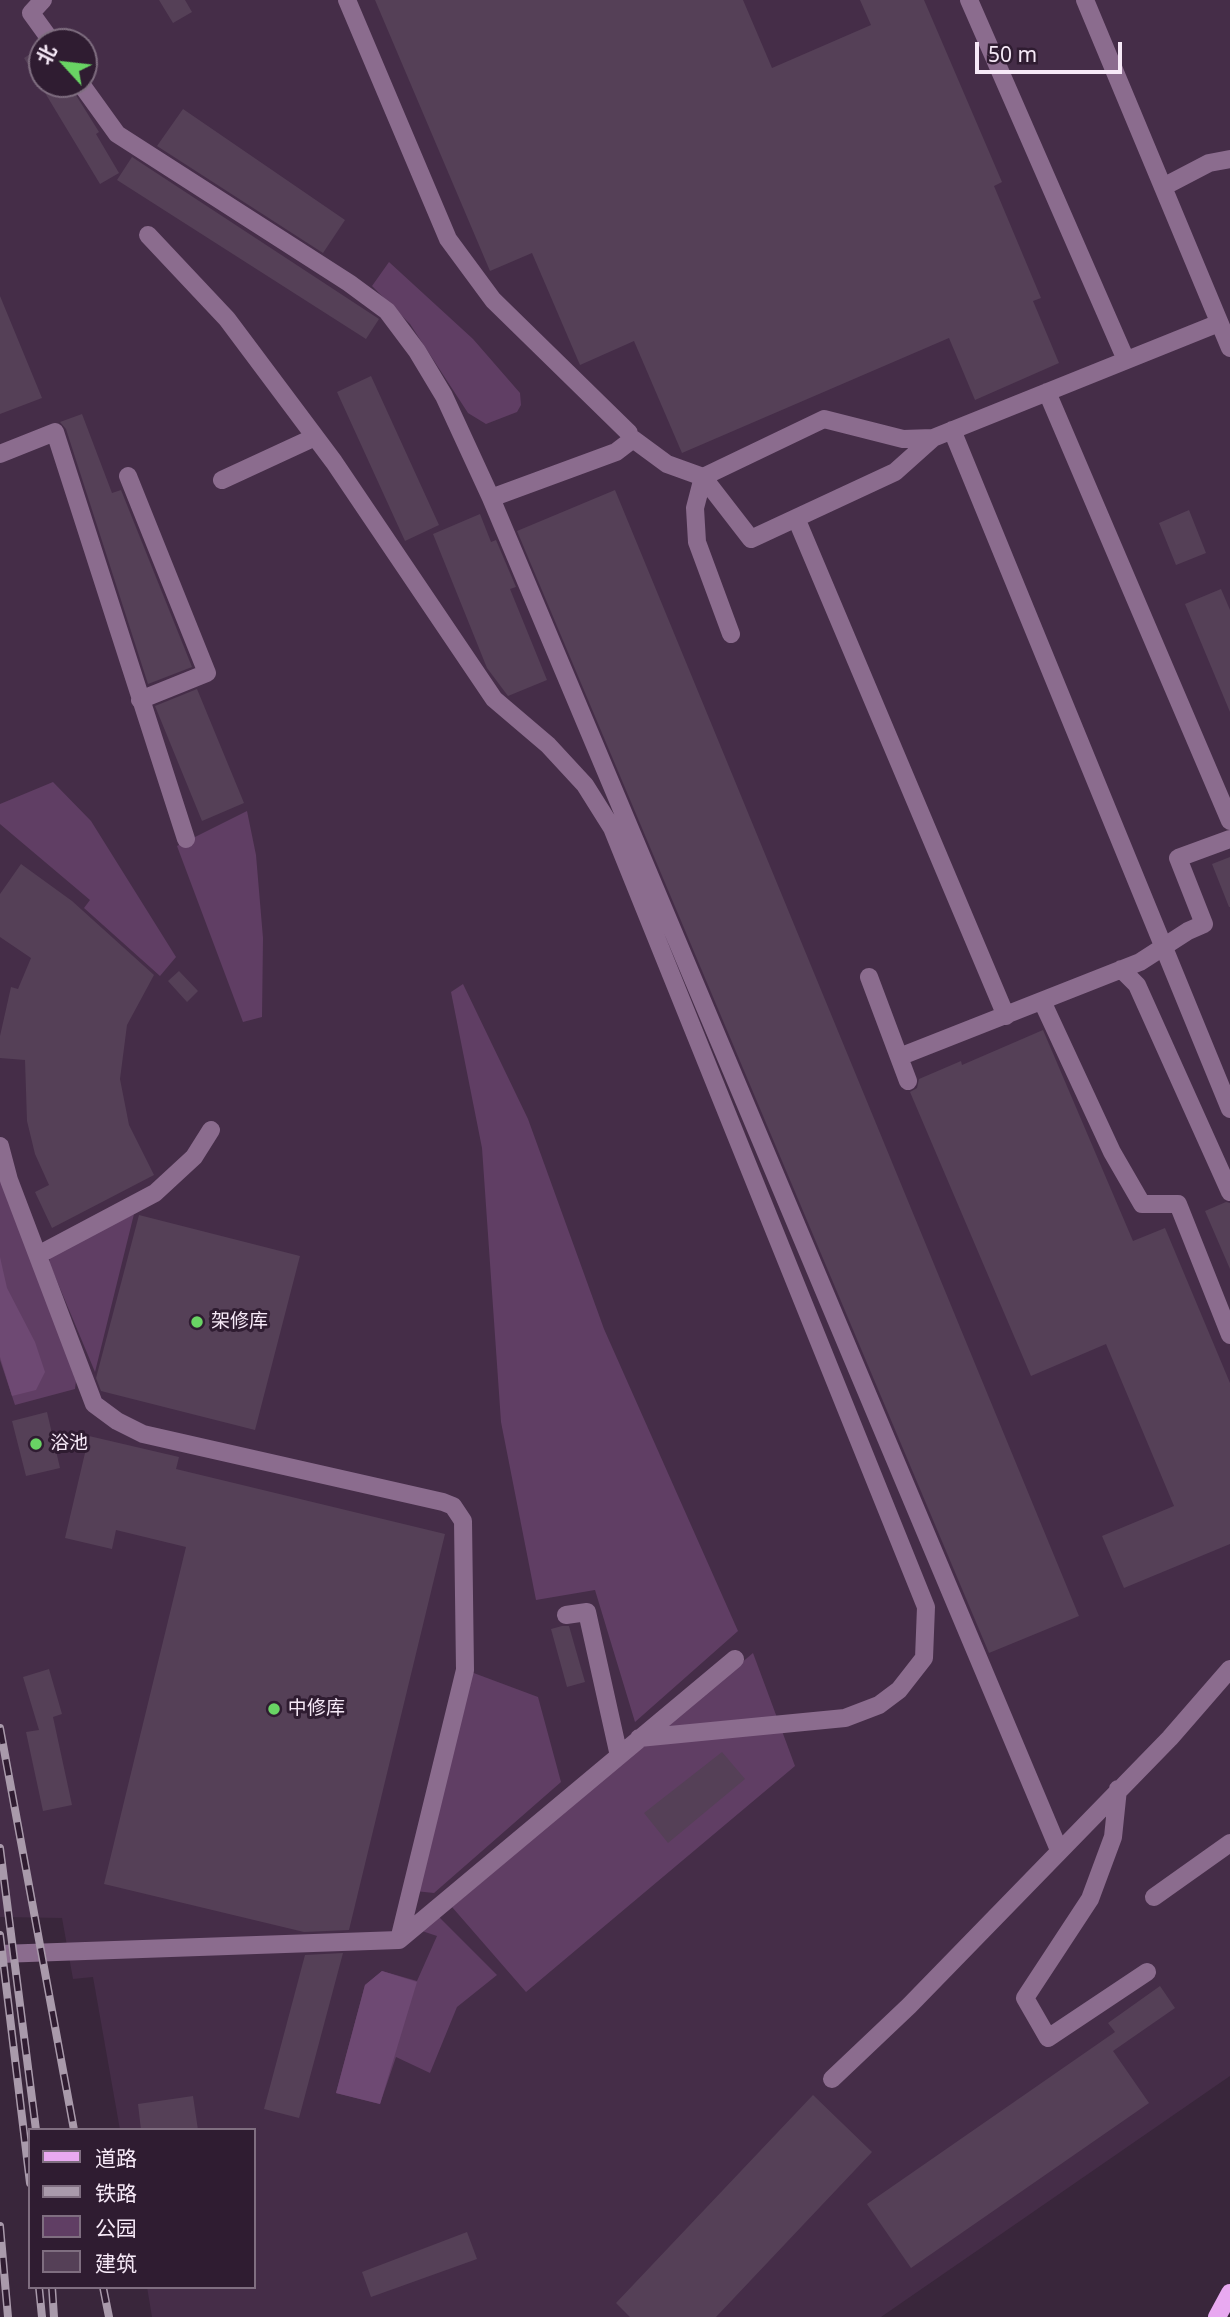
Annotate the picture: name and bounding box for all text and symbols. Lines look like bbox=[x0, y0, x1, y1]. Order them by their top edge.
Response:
north arrow bbox=[28, 28, 98, 98]
scale bar bbox=[978, 28, 1125, 72]
text: 北 bbox=[30, 40, 62, 69]
text: 50 m bbox=[988, 40, 1037, 68]
place label: 架修库 bbox=[211, 1311, 268, 1333]
marker: 架修库 bbox=[189, 1314, 205, 1330]
place label: 浴池 bbox=[50, 1433, 88, 1455]
marker: 浴池 bbox=[28, 1436, 44, 1452]
place label: 中修库 bbox=[288, 1698, 345, 1720]
marker: 中修库 bbox=[266, 1701, 282, 1717]
legend bbox=[28, 2128, 256, 2289]
text: 道路 bbox=[95, 2144, 137, 2172]
text: 铁路 bbox=[95, 2179, 137, 2207]
text: 公园 bbox=[95, 2214, 137, 2242]
text: 建筑 bbox=[95, 2249, 137, 2277]

